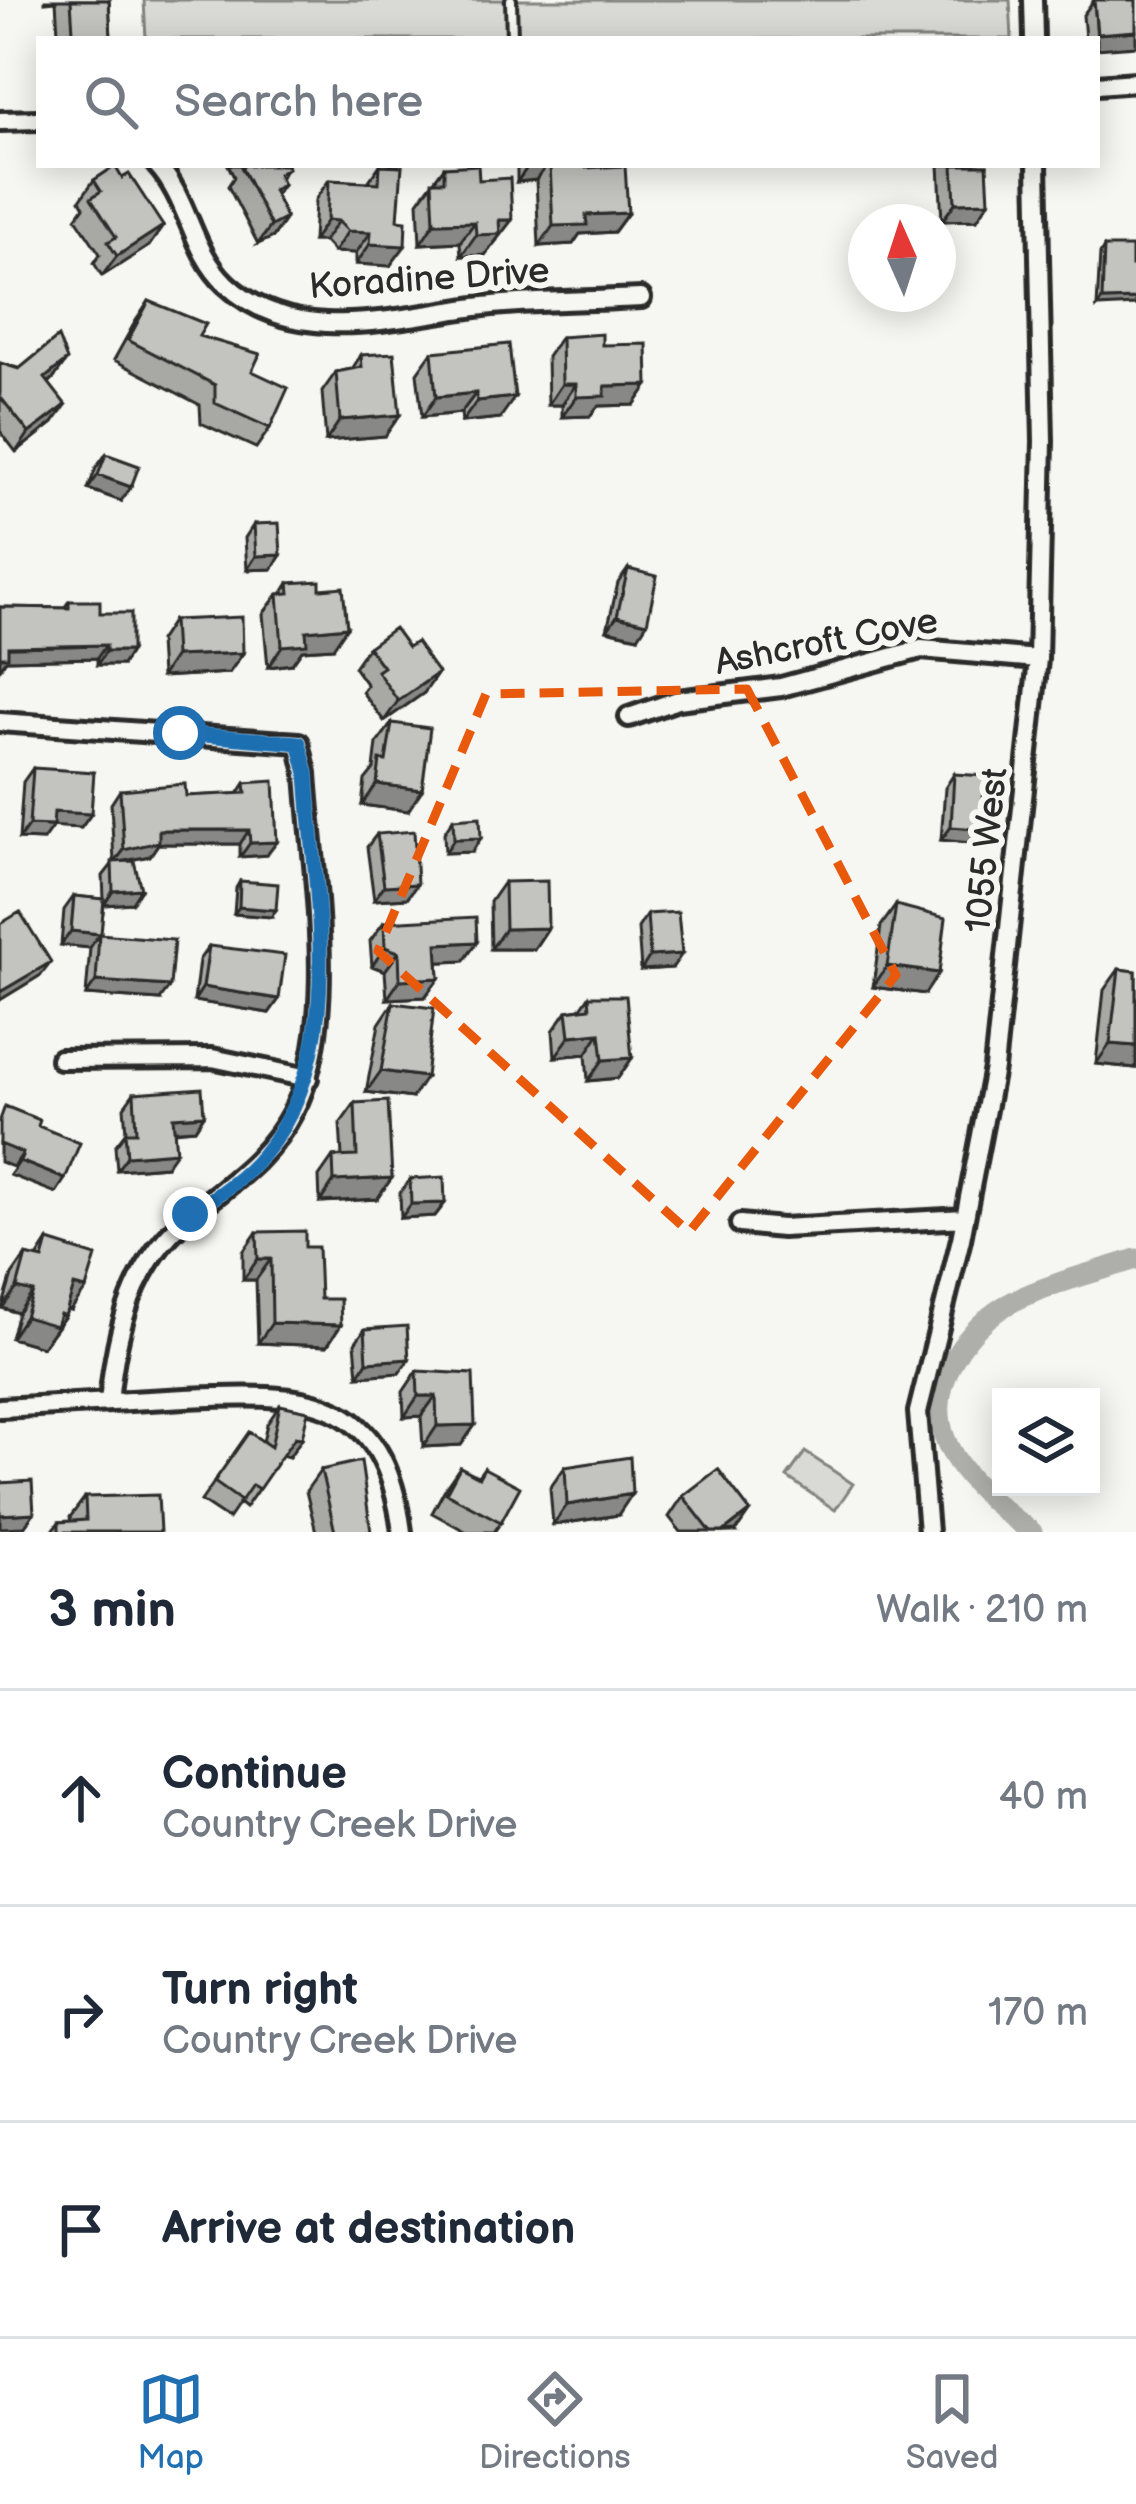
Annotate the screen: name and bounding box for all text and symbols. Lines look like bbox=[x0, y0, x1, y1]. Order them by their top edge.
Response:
search box bbox=[36, 36, 1100, 168]
icon: search bbox=[78, 69, 144, 135]
text: Search here bbox=[174, 75, 423, 130]
north arrow bbox=[848, 204, 956, 312]
street label: Koradine Drive bbox=[307, 250, 551, 309]
street label: Ashcroft Cove bbox=[711, 600, 942, 685]
route start bbox=[153, 706, 207, 760]
street label: 1055 West bbox=[957, 766, 1018, 935]
route end bbox=[163, 1187, 217, 1241]
map controls bbox=[992, 1388, 1100, 1496]
button: layers bbox=[992, 1388, 1100, 1496]
text: 3 min bbox=[48, 1580, 176, 1641]
text: Walk · 210 m bbox=[876, 1587, 1088, 1634]
text: Continue bbox=[162, 1747, 347, 1802]
icon: ahead bbox=[48, 1765, 114, 1831]
text: 40 m bbox=[998, 1774, 1088, 1821]
text: Country Creek Drive bbox=[162, 1802, 517, 1849]
text: Turn right bbox=[162, 1963, 358, 2018]
icon: right bbox=[48, 1981, 114, 2047]
text: 170 m bbox=[988, 1990, 1088, 2037]
text: Country Creek Drive bbox=[162, 2018, 517, 2065]
icon: arrive bbox=[48, 2197, 114, 2263]
text: Arrive at destination bbox=[162, 2202, 575, 2257]
tab: Map bbox=[138, 2366, 204, 2478]
tab: Directions bbox=[479, 2366, 631, 2478]
tab: Saved bbox=[906, 2366, 998, 2478]

